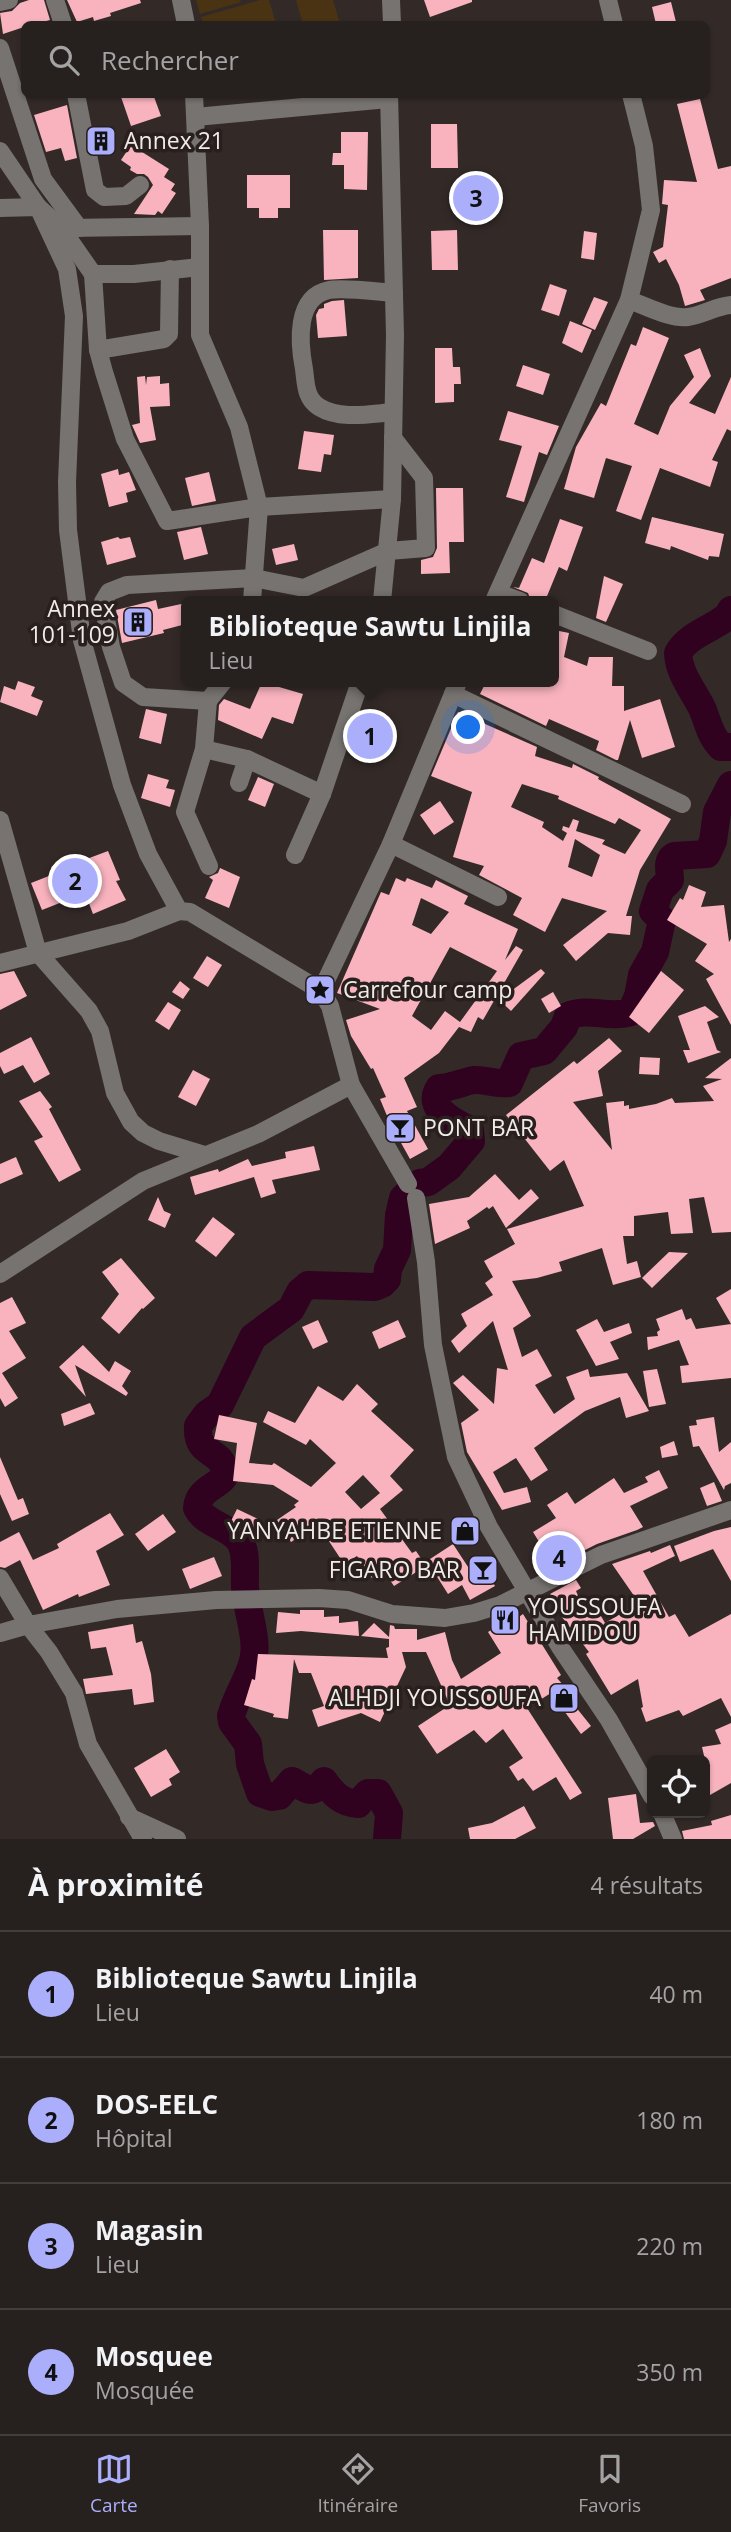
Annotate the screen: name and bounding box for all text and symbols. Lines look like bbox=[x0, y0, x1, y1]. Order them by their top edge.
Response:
search box bbox=[21, 21, 710, 98]
icon: search bbox=[45, 41, 83, 79]
text: Rechercher bbox=[101, 42, 239, 78]
building icon: Annex 21 bbox=[84, 124, 118, 158]
place label: Annex 21 bbox=[124, 124, 224, 156]
pin: 3 bbox=[453, 172, 499, 224]
place label: Annex 101-109 bbox=[29, 592, 115, 650]
popup bbox=[181, 596, 559, 687]
building icon: Annex 101-109 bbox=[121, 605, 155, 639]
text: Biblioteque Sawtu Linjila bbox=[209, 608, 531, 644]
text: Lieu bbox=[209, 644, 253, 676]
pin: 1 bbox=[347, 710, 393, 762]
your location bbox=[451, 710, 485, 744]
pin: 2 bbox=[52, 855, 98, 907]
place icon: Carrefour camp bbox=[303, 973, 337, 1007]
place label: Carrefour camp bbox=[343, 973, 512, 1005]
bar icon: PONT BAR bbox=[383, 1111, 417, 1145]
place label: PONT BAR bbox=[423, 1111, 534, 1143]
place label: YANYAHBE ETIENNE bbox=[227, 1514, 442, 1546]
shop icon: YANYAHBE ETIENNE bbox=[448, 1514, 482, 1548]
pin: 4 bbox=[536, 1532, 582, 1584]
place label: FIGARO BAR bbox=[329, 1553, 460, 1585]
bar icon: FIGARO BAR bbox=[466, 1553, 500, 1587]
place label: YOUSSOUFA HAMIDOU bbox=[528, 1590, 662, 1648]
restaurant icon: YOUSSOUFA HAMIDOU bbox=[488, 1603, 522, 1637]
place label: ALHDJI YOUSSOUFA bbox=[328, 1681, 541, 1713]
shop icon: ALHDJI YOUSSOUFA bbox=[547, 1681, 581, 1715]
map controls bbox=[647, 1755, 710, 1818]
button: locate bbox=[647, 1755, 710, 1818]
text: À proximité bbox=[28, 1864, 204, 1905]
text: 4 résultats bbox=[591, 1869, 703, 1901]
text: Biblioteque Sawtu Linjila bbox=[95, 1960, 418, 1996]
text: 1 bbox=[44, 1978, 58, 2010]
text: 40 m bbox=[649, 1978, 703, 2010]
text: Lieu bbox=[95, 1996, 140, 2028]
text: DOS-EELC bbox=[95, 2086, 218, 2122]
text: 2 bbox=[44, 2104, 58, 2136]
text: 180 m bbox=[636, 2104, 703, 2136]
text: Hôpital bbox=[95, 2122, 172, 2154]
text: Magasin bbox=[95, 2212, 204, 2248]
text: 3 bbox=[44, 2230, 58, 2262]
text: 220 m bbox=[636, 2230, 703, 2262]
text: Lieu bbox=[95, 2248, 140, 2280]
text: Mosquee bbox=[95, 2338, 213, 2374]
text: 4 bbox=[44, 2356, 58, 2388]
text: 350 m bbox=[636, 2356, 703, 2388]
text: Mosquée bbox=[95, 2374, 195, 2406]
tab: Carte bbox=[90, 2450, 138, 2518]
tab: Itinéraire bbox=[318, 2450, 398, 2518]
tab: Favoris bbox=[578, 2450, 641, 2518]

